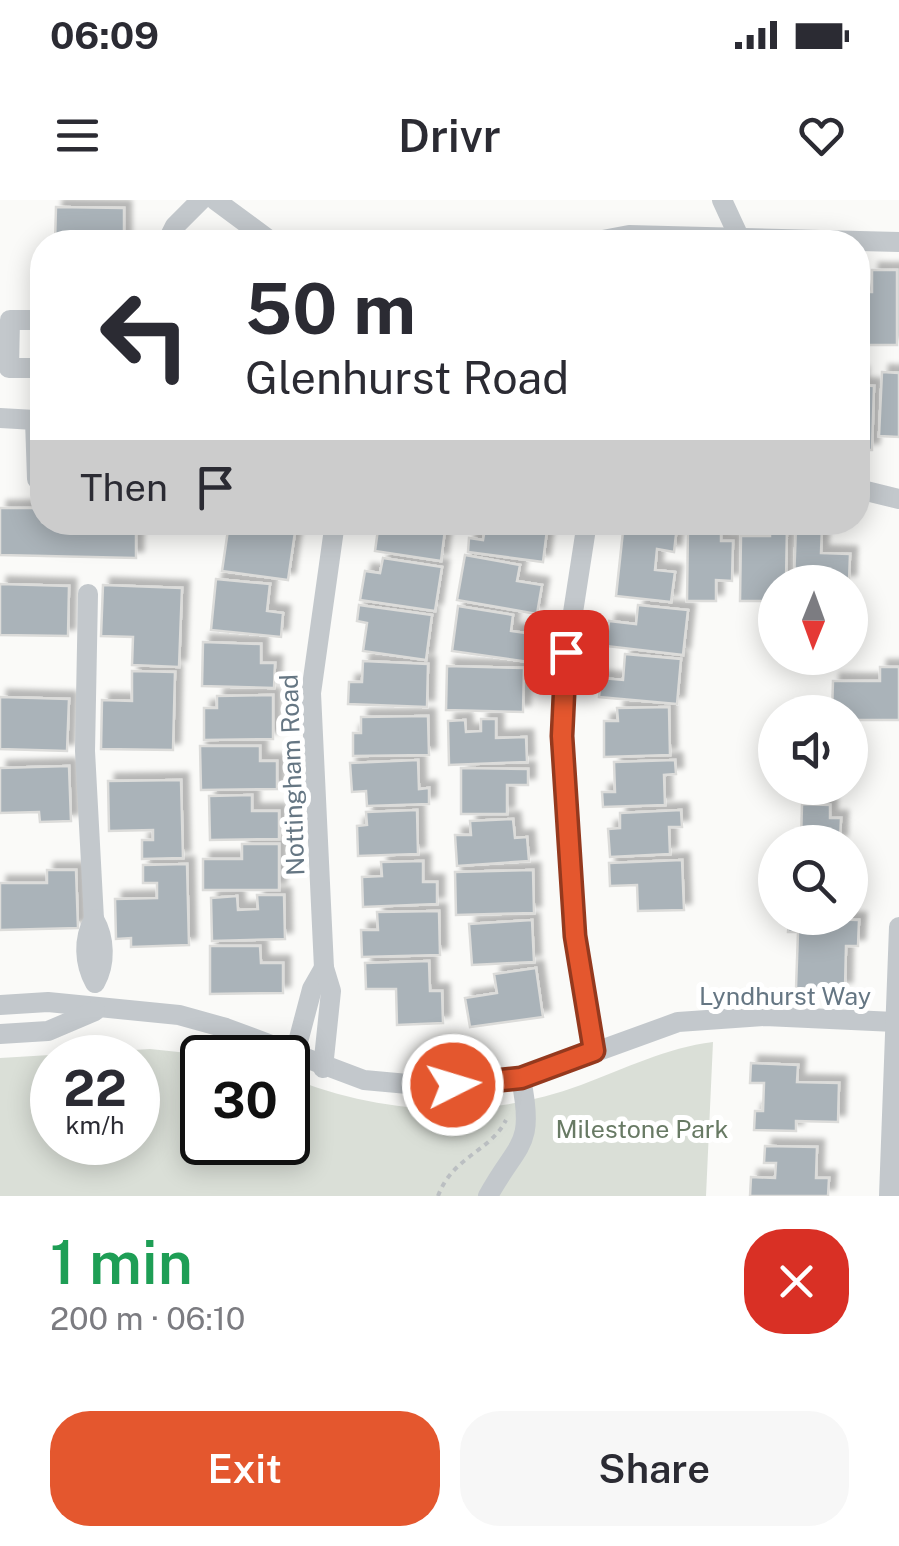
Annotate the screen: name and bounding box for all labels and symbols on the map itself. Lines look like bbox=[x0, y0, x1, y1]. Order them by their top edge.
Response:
north arrow bbox=[758, 565, 868, 675]
pin bbox=[524, 610, 609, 695]
street label: Nottingham Road bbox=[273, 674, 311, 876]
street label: Lyndhurst Way bbox=[699, 981, 871, 1011]
position arrow bbox=[401, 1033, 505, 1137]
speed limit sign: 30 bbox=[180, 1035, 310, 1165]
park label: Milestone Park bbox=[555, 1114, 729, 1144]

